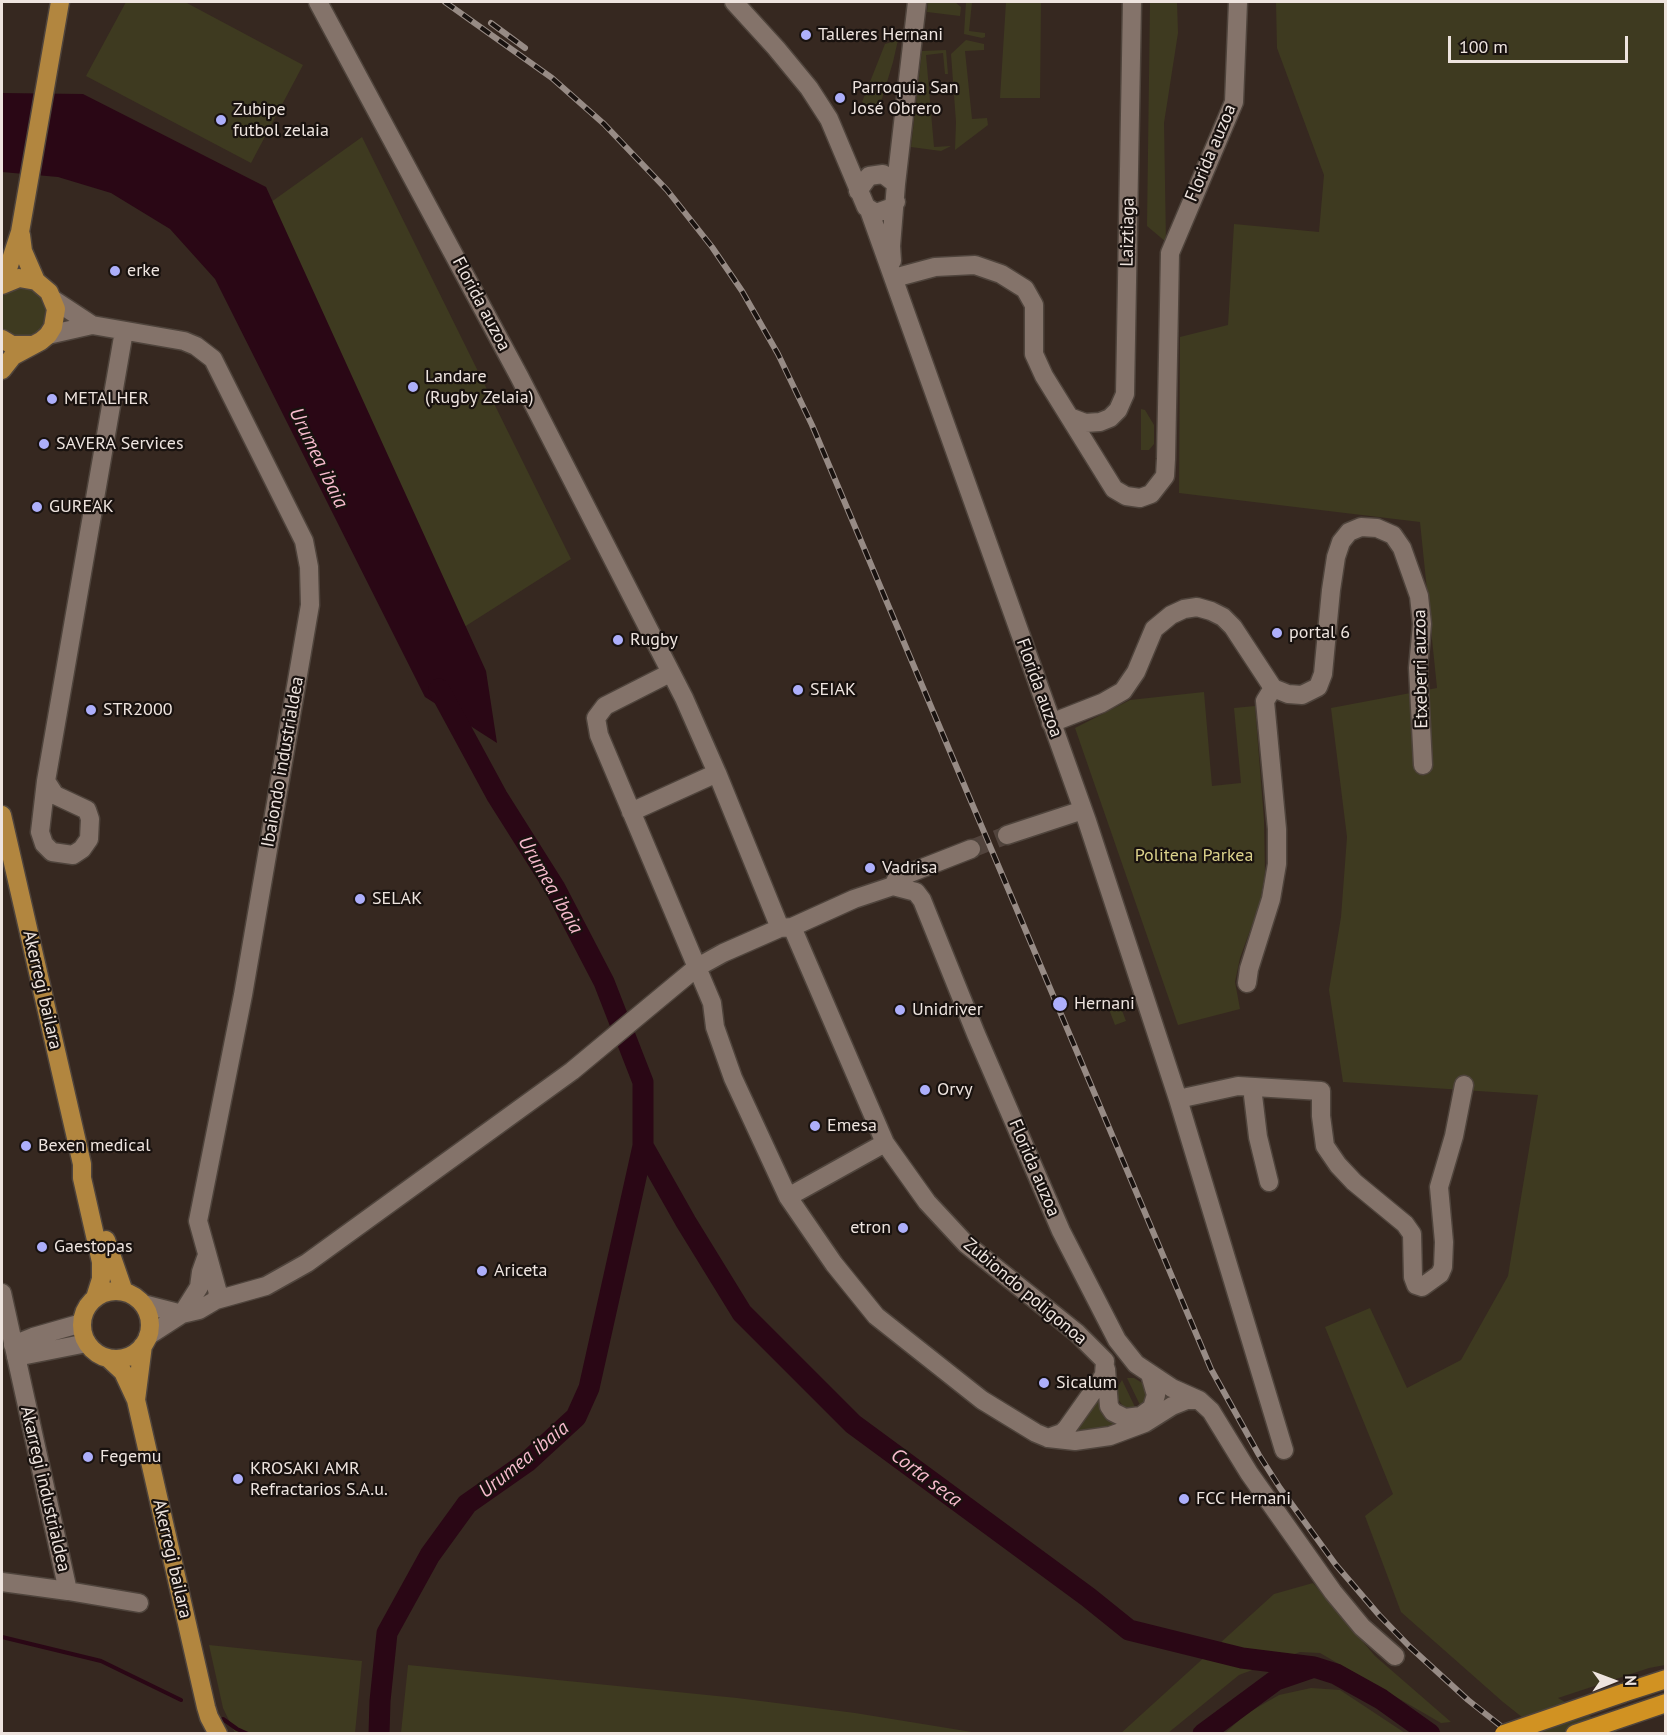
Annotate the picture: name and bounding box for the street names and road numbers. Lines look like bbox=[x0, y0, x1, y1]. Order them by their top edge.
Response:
street label: Florida auzoa bbox=[1181, 101, 1241, 205]
street label: Laiztiaga bbox=[1117, 197, 1139, 267]
street label: Florida auzoa bbox=[447, 253, 515, 355]
street label: Etxeberri auzoa bbox=[1409, 609, 1433, 729]
street label: Florida auzoa bbox=[1011, 636, 1067, 740]
street label: Ibaiondo industrialdea bbox=[257, 675, 309, 849]
street label: Akerregi bailara bbox=[18, 928, 66, 1052]
street label: Florida auzoa bbox=[1004, 1116, 1064, 1220]
street label: Zubiondo poligonoa bbox=[959, 1234, 1091, 1350]
street label: Akarregi industrialdea bbox=[15, 1404, 75, 1574]
street label: Akerregi bailara bbox=[148, 1497, 196, 1621]

